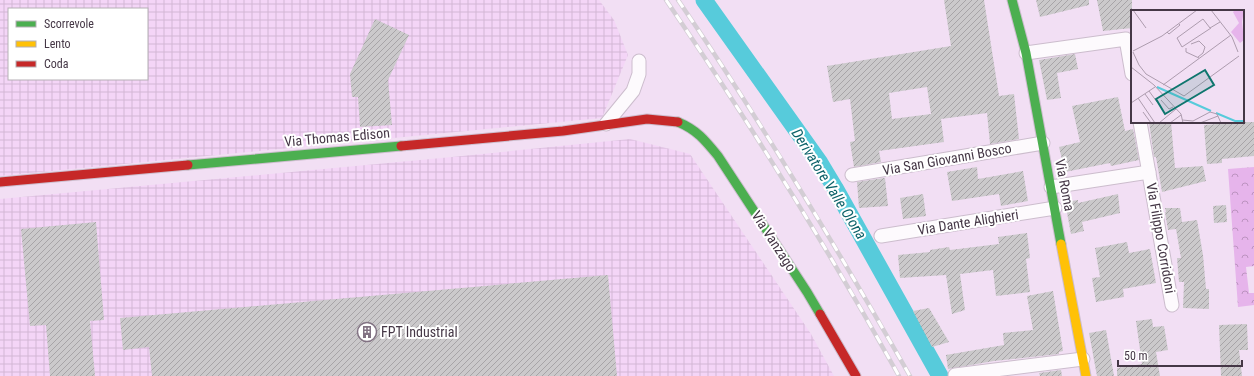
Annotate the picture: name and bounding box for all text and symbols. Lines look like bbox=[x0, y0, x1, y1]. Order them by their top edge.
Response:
legend bbox=[8, 8, 148, 80]
inset map bbox=[1131, 10, 1244, 123]
text: Scorrevole bbox=[44, 17, 94, 31]
text: Lento bbox=[44, 37, 71, 51]
text: Coda bbox=[44, 57, 69, 71]
street label: Via Thomas Edison bbox=[284, 124, 390, 150]
water label: Derivatore Valle Olona bbox=[788, 125, 870, 243]
street label: Via San Giovanni Bosco bbox=[881, 140, 1013, 178]
street label: Via Roma bbox=[1052, 158, 1078, 212]
street label: Via Filippo Corridoni bbox=[1143, 181, 1179, 295]
street label: Via Dante Alighieri bbox=[916, 206, 1020, 238]
street label: Via Vanzago bbox=[749, 208, 799, 274]
building icon: FPT Industrial bbox=[356, 321, 378, 343]
place label: FPT Industrial bbox=[381, 324, 458, 340]
scale bar bbox=[1118, 342, 1242, 368]
text: 50 m bbox=[1124, 349, 1148, 363]

